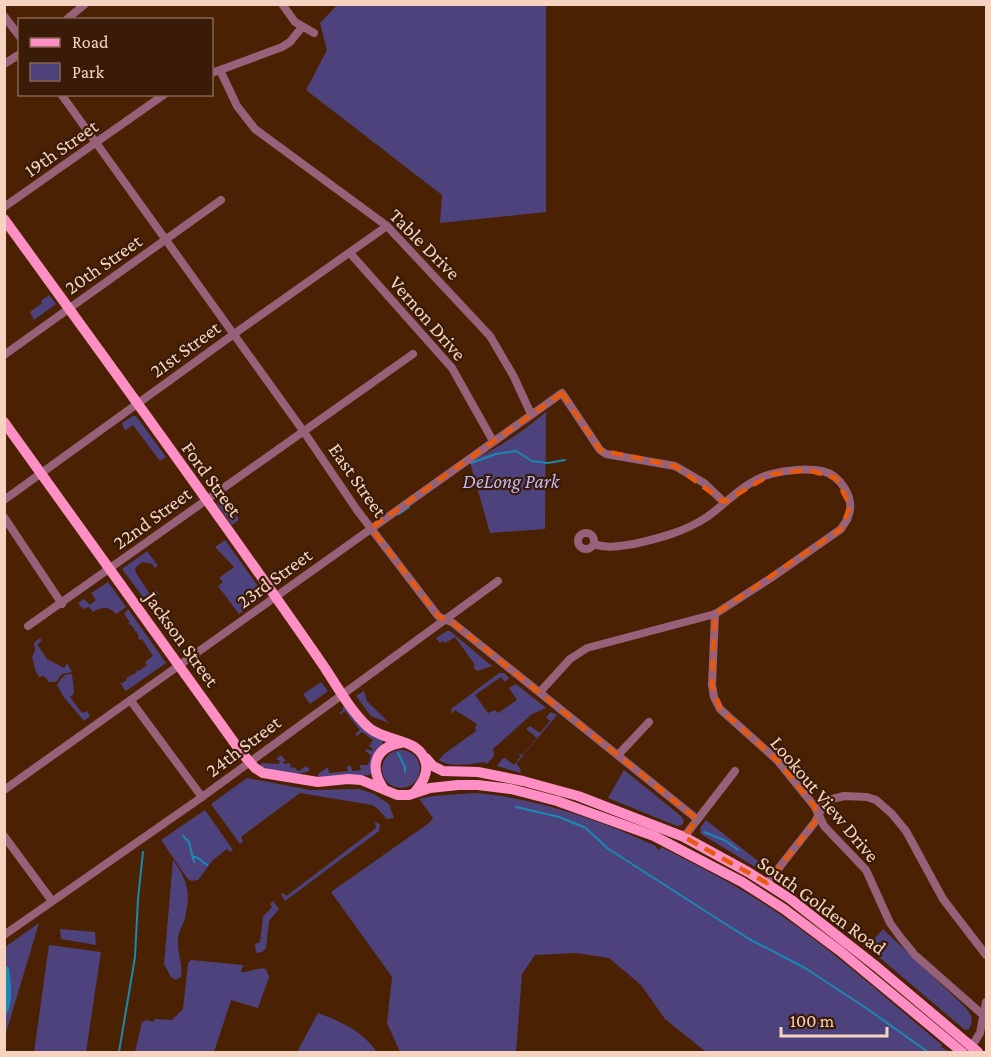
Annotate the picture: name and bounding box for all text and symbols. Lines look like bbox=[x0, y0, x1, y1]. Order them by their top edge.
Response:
legend bbox=[18, 18, 213, 96]
text: Road bbox=[72, 32, 109, 52]
text: Park bbox=[72, 62, 104, 82]
street label: 19th Street bbox=[20, 114, 102, 181]
street label: Table Drive bbox=[385, 204, 465, 284]
street label: 20th Street bbox=[60, 229, 146, 298]
street label: Vernon Drive bbox=[385, 271, 471, 365]
street label: 21st Street bbox=[146, 316, 225, 382]
street label: Ford Street bbox=[177, 437, 247, 521]
street label: East Street bbox=[325, 439, 392, 522]
park label: DeLong Park bbox=[463, 470, 561, 493]
street label: 22nd Street bbox=[109, 482, 196, 554]
street label: 23rd Street bbox=[232, 543, 316, 612]
street label: Jackson Street bbox=[138, 586, 224, 692]
street label: 24th Street bbox=[201, 711, 285, 781]
street label: Lookout View Drive bbox=[766, 732, 884, 866]
street label: South Golden Road bbox=[754, 851, 891, 959]
scale bar bbox=[781, 1000, 888, 1038]
text: 100 m bbox=[790, 1011, 835, 1031]

